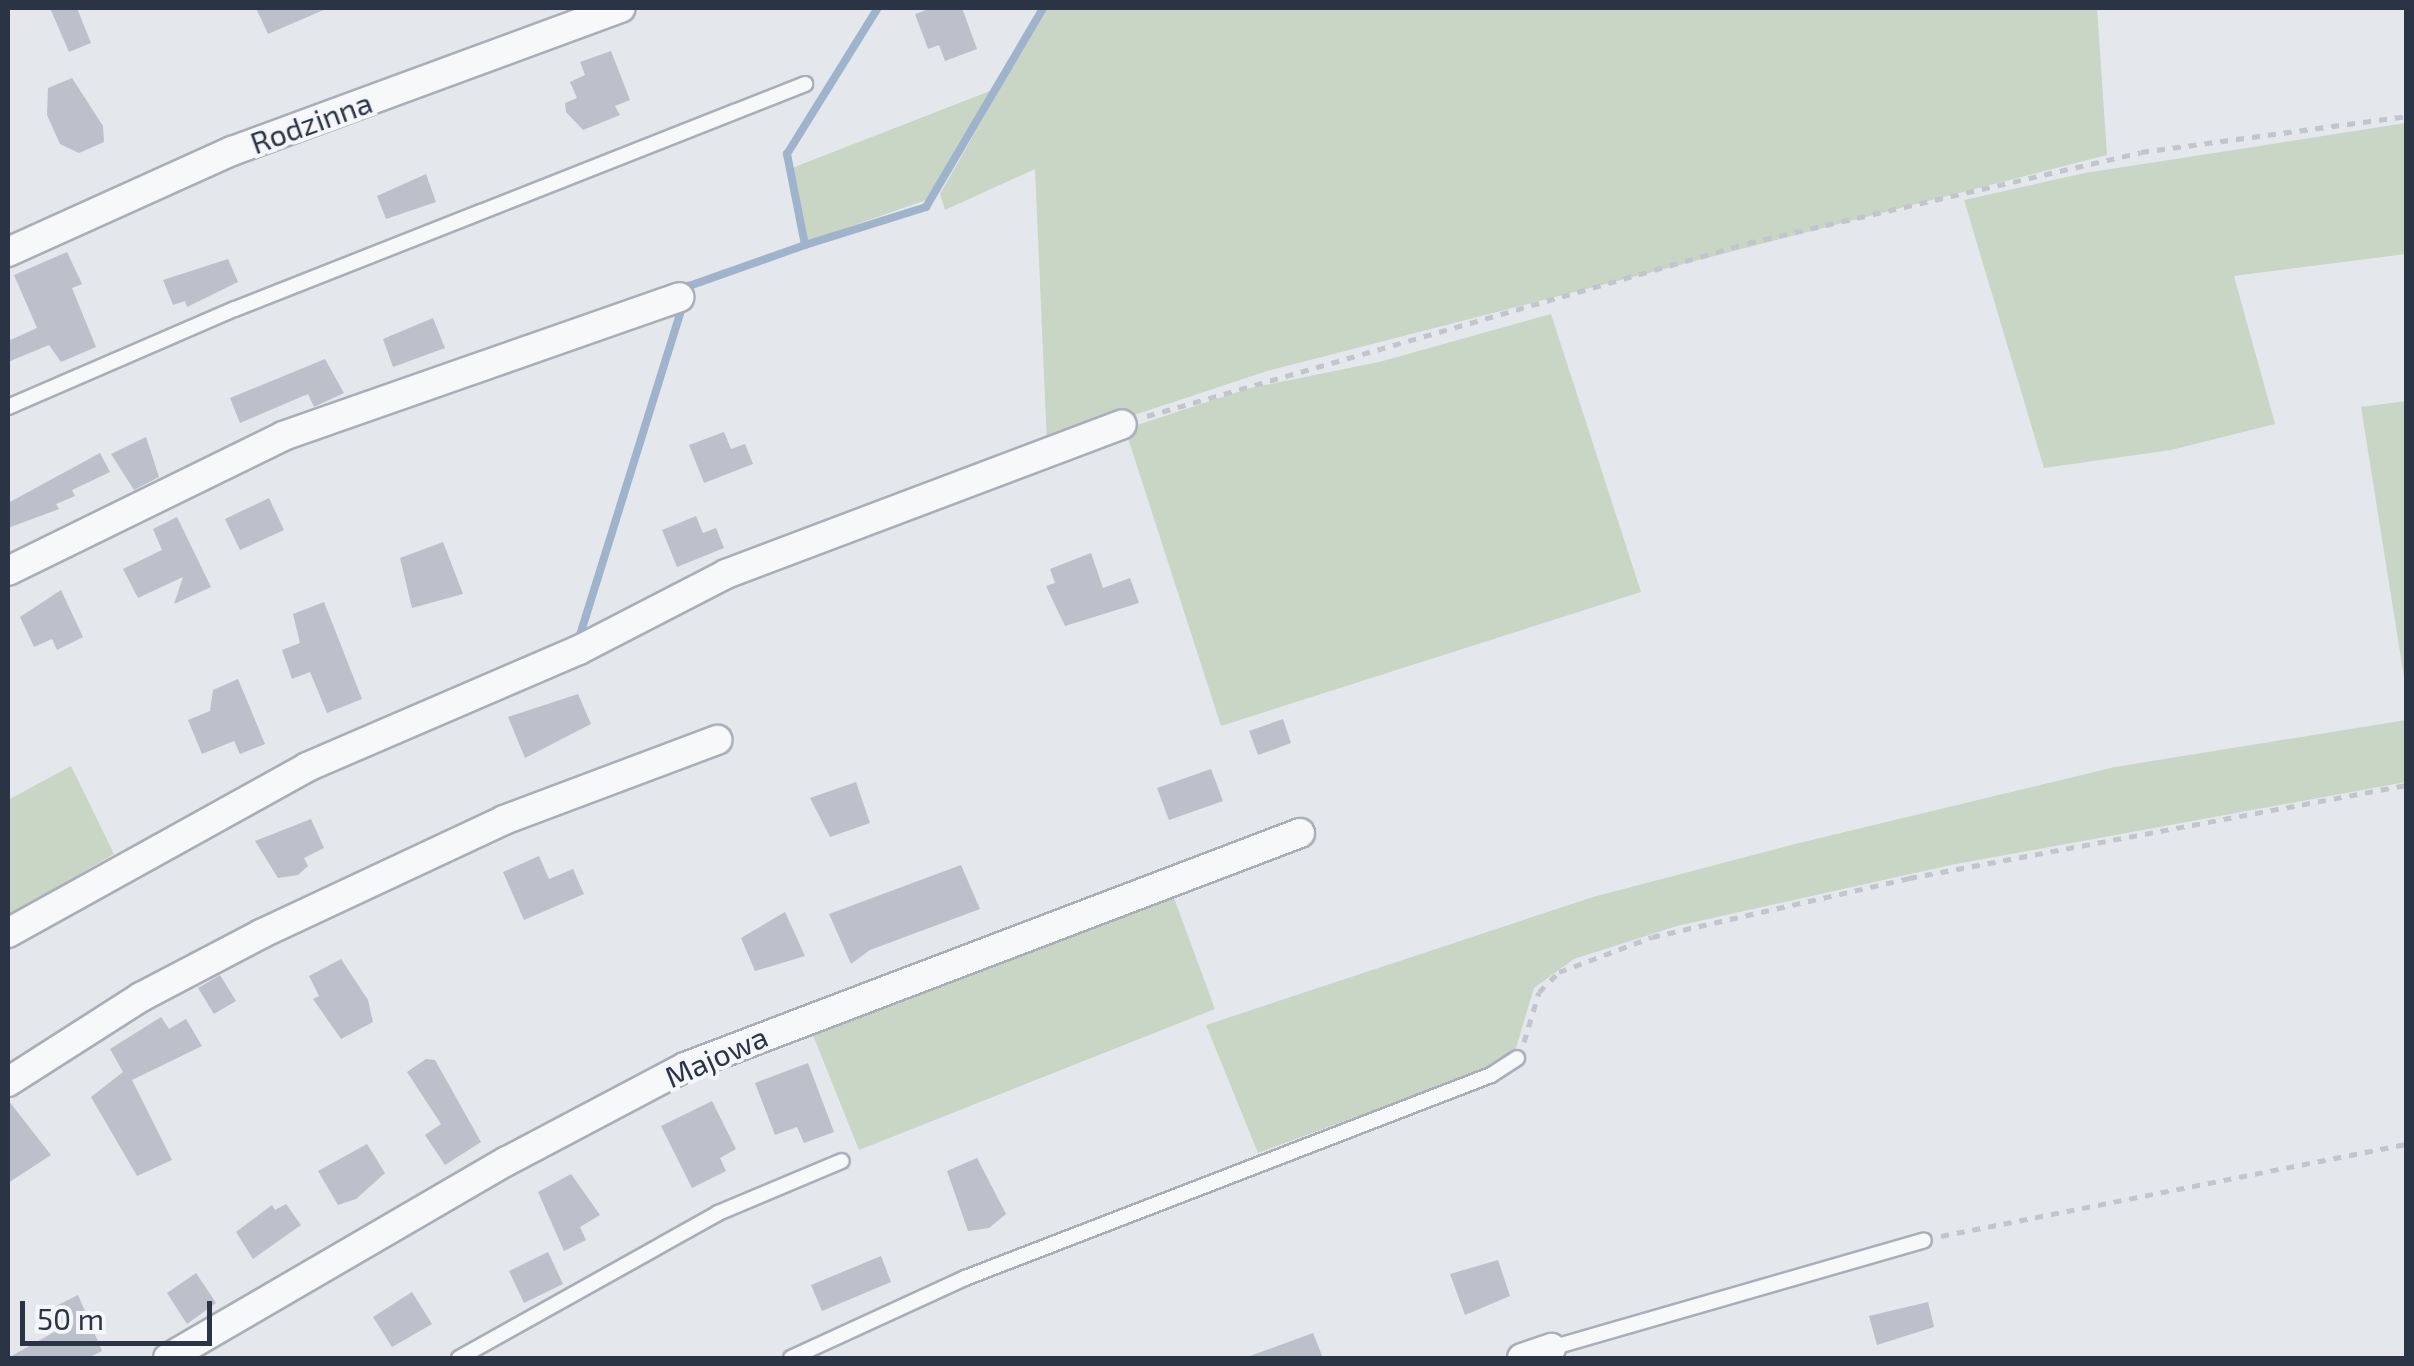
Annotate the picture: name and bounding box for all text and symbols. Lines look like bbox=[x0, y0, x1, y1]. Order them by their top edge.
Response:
street label: Rodzinna bbox=[245, 83, 377, 161]
street label: Majowa bbox=[659, 1018, 773, 1094]
scale bar bbox=[25, 1281, 218, 1343]
text: 50 m bbox=[37, 1300, 104, 1336]

